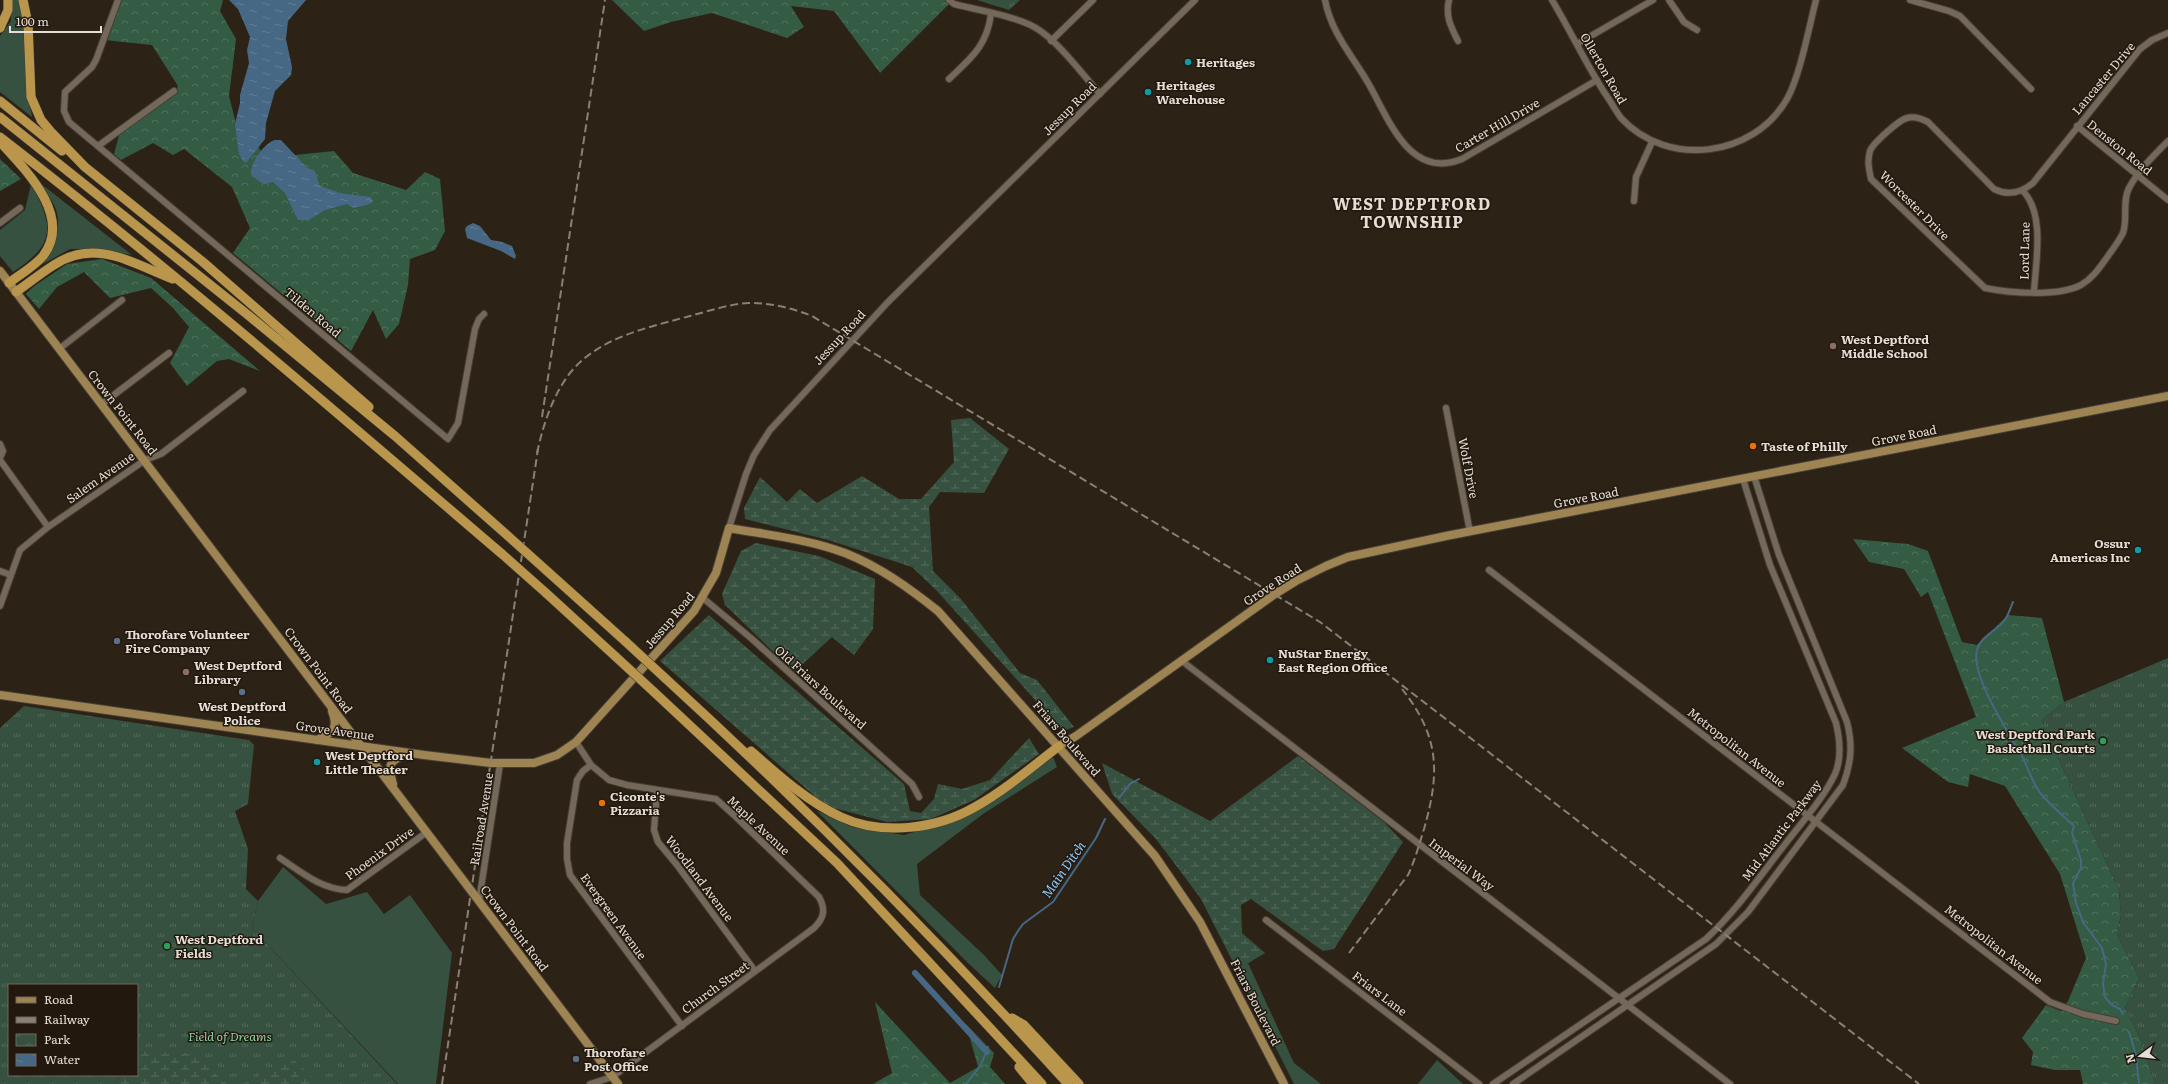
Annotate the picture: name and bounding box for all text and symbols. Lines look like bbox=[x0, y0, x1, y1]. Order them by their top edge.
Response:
scale bar bbox=[10, 8, 101, 34]
text: 100 m bbox=[16, 12, 49, 30]
street label: Ollerton Road bbox=[1576, 29, 1632, 108]
street label: Lancaster Drive bbox=[2067, 38, 2139, 118]
place label: Heritages bbox=[1196, 53, 1255, 71]
marker: Heritages bbox=[1183, 57, 1193, 67]
place label: Heritages Warehouse bbox=[1156, 76, 1225, 108]
street label: Jessup Road bbox=[1038, 77, 1100, 139]
marker: Heritages Warehouse bbox=[1143, 87, 1153, 97]
street label: Carter Hill Drive bbox=[1451, 93, 1543, 157]
street label: Denston Road bbox=[2083, 115, 2157, 179]
street label: Worcester Drive bbox=[1876, 166, 1954, 244]
district label: WEST DEPTFORD TOWNSHIP bbox=[1333, 191, 1491, 233]
street label: Lord Lane bbox=[2014, 222, 2034, 280]
street label: Tilden Road bbox=[281, 283, 346, 342]
street label: Jessup Road bbox=[809, 305, 870, 369]
place label: West Deptford Middle School bbox=[1841, 330, 1929, 362]
marker: West Deptford Middle School bbox=[1828, 341, 1838, 351]
street label: Crown Point Road bbox=[84, 366, 162, 459]
street label: Grove Road bbox=[1870, 420, 1939, 450]
street label: Wolf Drive bbox=[1454, 436, 1484, 500]
place label: Taste of Philly bbox=[1761, 437, 1848, 455]
marker: Taste of Philly bbox=[1748, 441, 1758, 451]
street label: Salem Avenue bbox=[62, 447, 138, 507]
street label: Grove Road bbox=[1552, 482, 1621, 512]
place label: Ossur Americas Inc bbox=[2050, 534, 2130, 566]
marker: Ossur Americas Inc bbox=[2133, 545, 2143, 555]
street label: Grove Road bbox=[1239, 558, 1305, 610]
street label: Jessup Road bbox=[640, 587, 699, 652]
street label: Crown Point Road bbox=[281, 623, 358, 717]
place label: Thorofare Volunteer Fire Company bbox=[125, 625, 250, 657]
marker: Thorofare Volunteer Fire Company bbox=[112, 636, 122, 646]
street label: Old Friars Boulevard bbox=[771, 641, 871, 734]
place label: NuStar Energy East Region Office bbox=[1278, 644, 1388, 676]
marker: NuStar Energy East Region Office bbox=[1265, 655, 1275, 665]
place label: West Deptford Library bbox=[194, 656, 282, 688]
marker: West Deptford Library bbox=[181, 667, 191, 677]
marker: West Deptford Police bbox=[237, 687, 247, 697]
street label: Friars Boulevard bbox=[1029, 696, 1105, 780]
place label: West Deptford Police bbox=[198, 697, 286, 729]
street label: Metropolitan Avenue bbox=[1684, 703, 1790, 791]
street label: Grove Avenue bbox=[295, 716, 375, 744]
place label: West Deptford Park Basketball Courts bbox=[1975, 725, 2096, 757]
marker: West Deptford Park Basketball Courts bbox=[2098, 736, 2108, 746]
place label: West Deptford Little Theater bbox=[325, 746, 413, 778]
marker: West Deptford Little Theater bbox=[312, 757, 322, 767]
street label: Railroad Avenue bbox=[465, 771, 497, 867]
street label: Mid Atlantic Parkway bbox=[1737, 775, 1825, 885]
place label: Ciconte's Pizzaria bbox=[610, 787, 665, 819]
street label: Maple Avenue bbox=[724, 791, 794, 859]
marker: Ciconte's Pizzaria bbox=[597, 798, 607, 808]
street label: Phoenix Drive bbox=[341, 822, 417, 884]
street label: Woodland Avenue bbox=[662, 831, 738, 925]
street label: Imperial Way bbox=[1425, 833, 1499, 895]
water label: Main Ditch bbox=[1037, 837, 1090, 901]
street label: Evergreen Avenue bbox=[576, 869, 652, 963]
street label: Crown Point Road bbox=[477, 881, 554, 975]
street label: Metropolitan Avenue bbox=[1941, 900, 2047, 988]
place label: West Deptford Fields bbox=[175, 930, 263, 962]
marker: West Deptford Fields bbox=[162, 941, 172, 951]
street label: Friars Boulevard bbox=[1226, 955, 1286, 1049]
street label: Church Street bbox=[677, 956, 753, 1018]
street label: Friars Lane bbox=[1349, 966, 1411, 1020]
legend bbox=[8, 984, 138, 1076]
text: Road bbox=[44, 990, 74, 1008]
text: Railway bbox=[44, 1010, 90, 1028]
park label: Field of Dreams bbox=[188, 1027, 272, 1045]
text: Park bbox=[44, 1030, 71, 1048]
north arrow bbox=[2120, 1036, 2160, 1076]
place label: Thorofare Post Office bbox=[584, 1043, 649, 1075]
text: Water bbox=[44, 1050, 80, 1068]
text: N bbox=[2120, 1052, 2138, 1065]
marker: Thorofare Post Office bbox=[571, 1054, 581, 1064]

